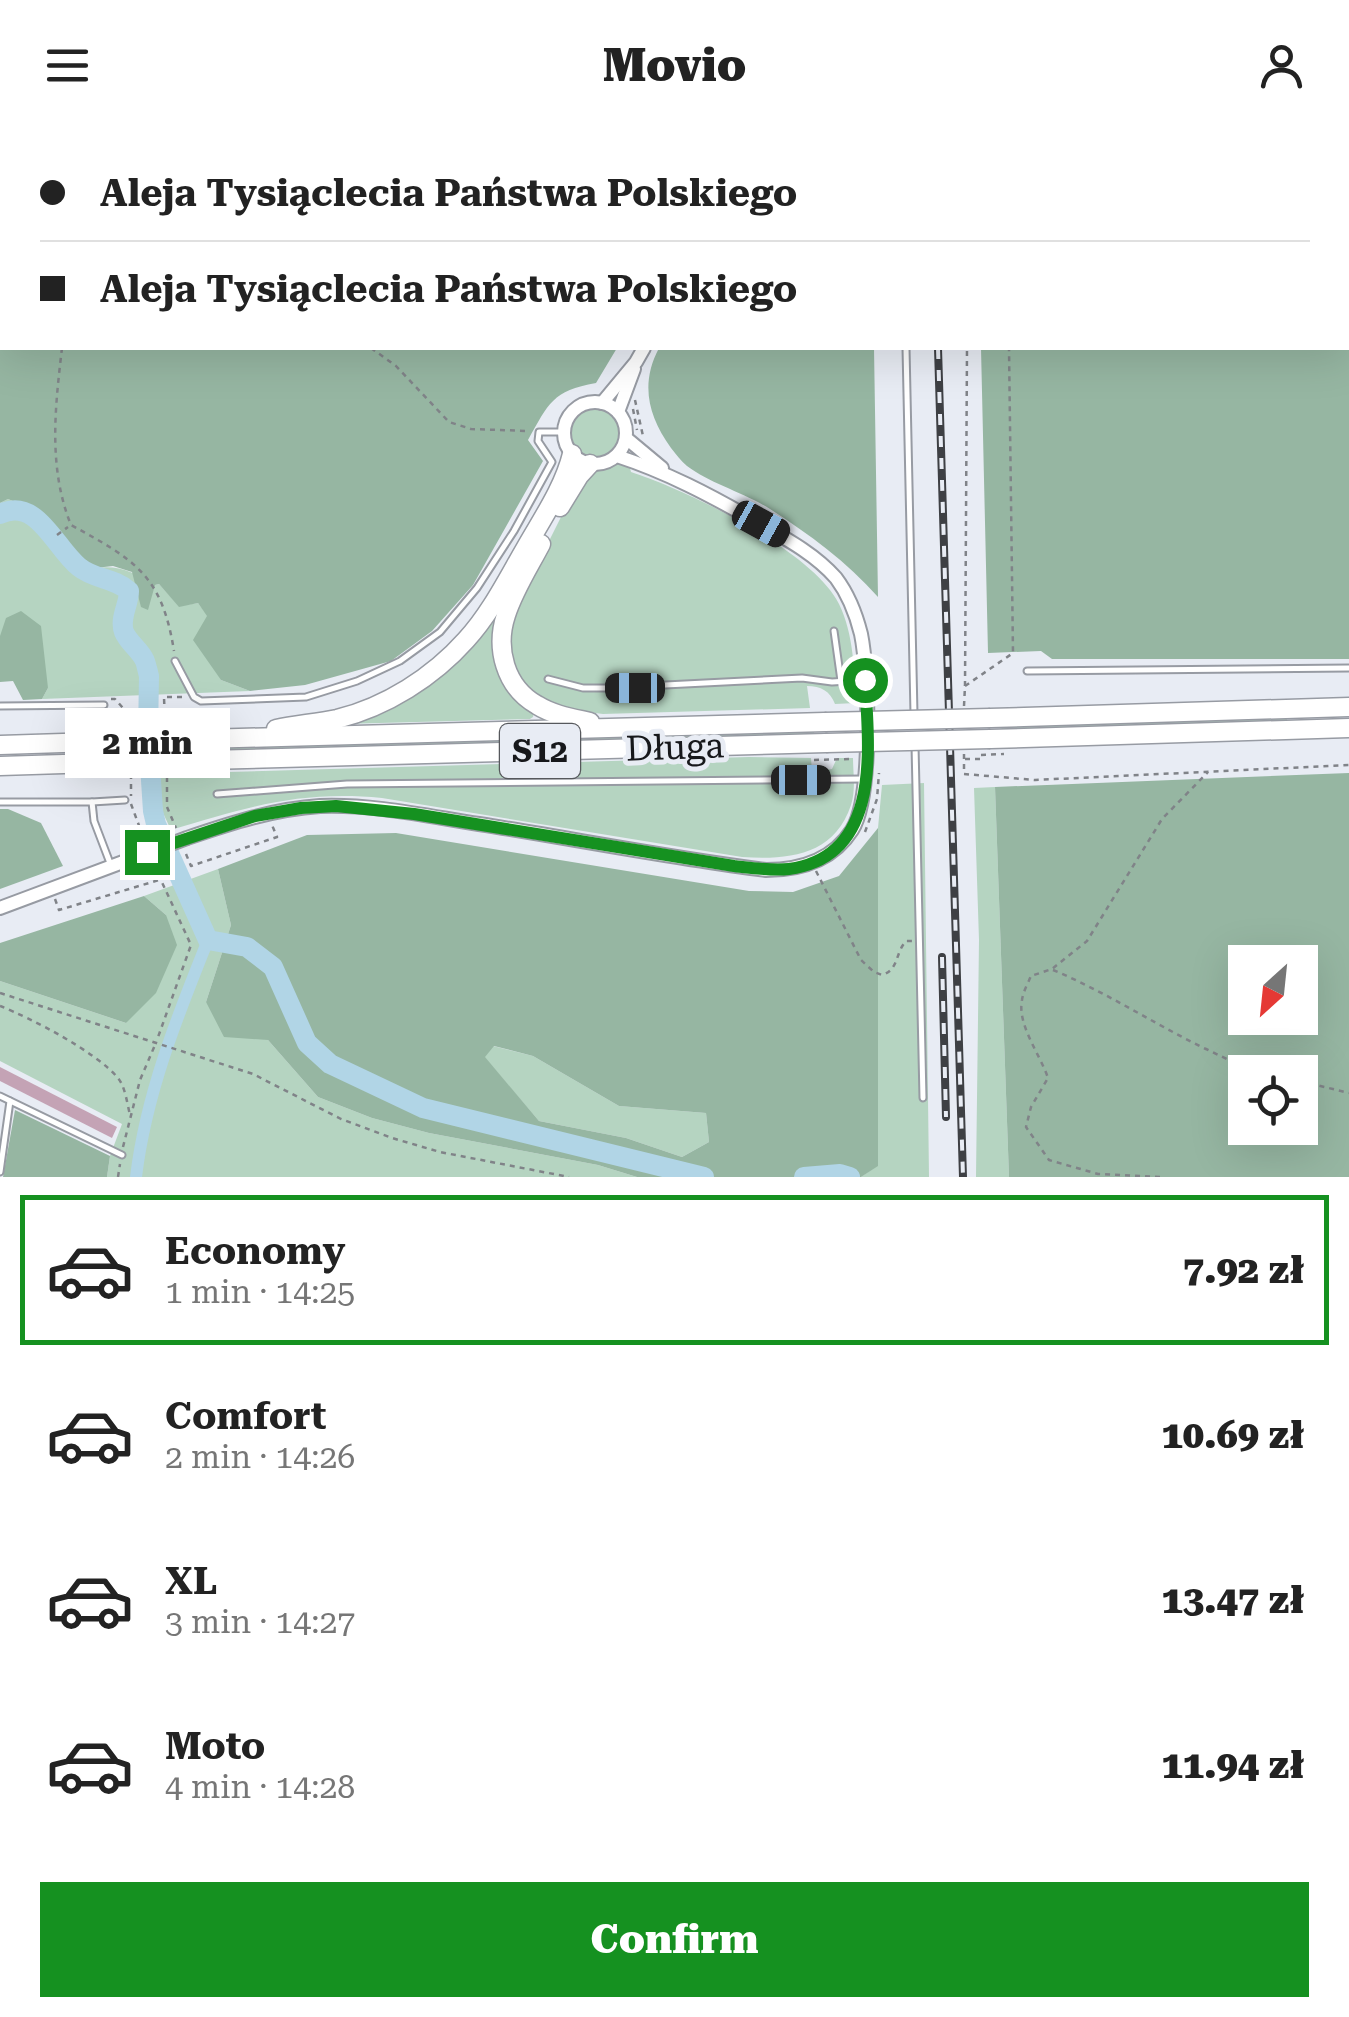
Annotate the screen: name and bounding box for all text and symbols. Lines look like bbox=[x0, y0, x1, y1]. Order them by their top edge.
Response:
icon: menu bbox=[40, 38, 95, 93]
icon: person bbox=[1254, 38, 1309, 93]
text: Movio bbox=[603, 39, 746, 92]
text: Aleja Tysiąclecia Państwa Polskiego bbox=[100, 171, 797, 215]
text: Aleja Tysiąclecia Państwa Polskiego bbox=[100, 267, 797, 311]
car bbox=[727, 496, 795, 552]
route start bbox=[843, 658, 888, 703]
car bbox=[605, 673, 665, 703]
callout: 2 min bbox=[64, 707, 230, 777]
text: 2 min bbox=[103, 724, 192, 762]
road number: S12 bbox=[500, 724, 580, 778]
street label: Długa bbox=[625, 725, 725, 770]
car bbox=[771, 765, 831, 795]
route end bbox=[125, 830, 170, 875]
north arrow bbox=[1228, 945, 1318, 1035]
map controls bbox=[1228, 945, 1318, 1145]
button: locate bbox=[1228, 1055, 1318, 1145]
icon: car bbox=[45, 1225, 135, 1315]
text: Economy bbox=[165, 1229, 345, 1273]
text: 7.92 zł bbox=[1183, 1248, 1304, 1292]
text: 1 min · 14:25 bbox=[165, 1273, 355, 1311]
icon: car bbox=[45, 1390, 135, 1480]
text: Comfort bbox=[165, 1394, 326, 1438]
text: 10.69 zł bbox=[1161, 1413, 1304, 1457]
text: 2 min · 14:26 bbox=[165, 1438, 355, 1476]
icon: car bbox=[45, 1555, 135, 1645]
text: XL bbox=[165, 1559, 217, 1603]
text: 13.47 zł bbox=[1161, 1578, 1304, 1622]
text: 3 min · 14:27 bbox=[165, 1603, 355, 1641]
icon: car bbox=[45, 1720, 135, 1810]
text: Moto bbox=[165, 1724, 265, 1768]
text: 11.94 zł bbox=[1161, 1743, 1304, 1787]
text: 4 min · 14:28 bbox=[165, 1768, 355, 1806]
button: Confirm bbox=[40, 1882, 1309, 1997]

